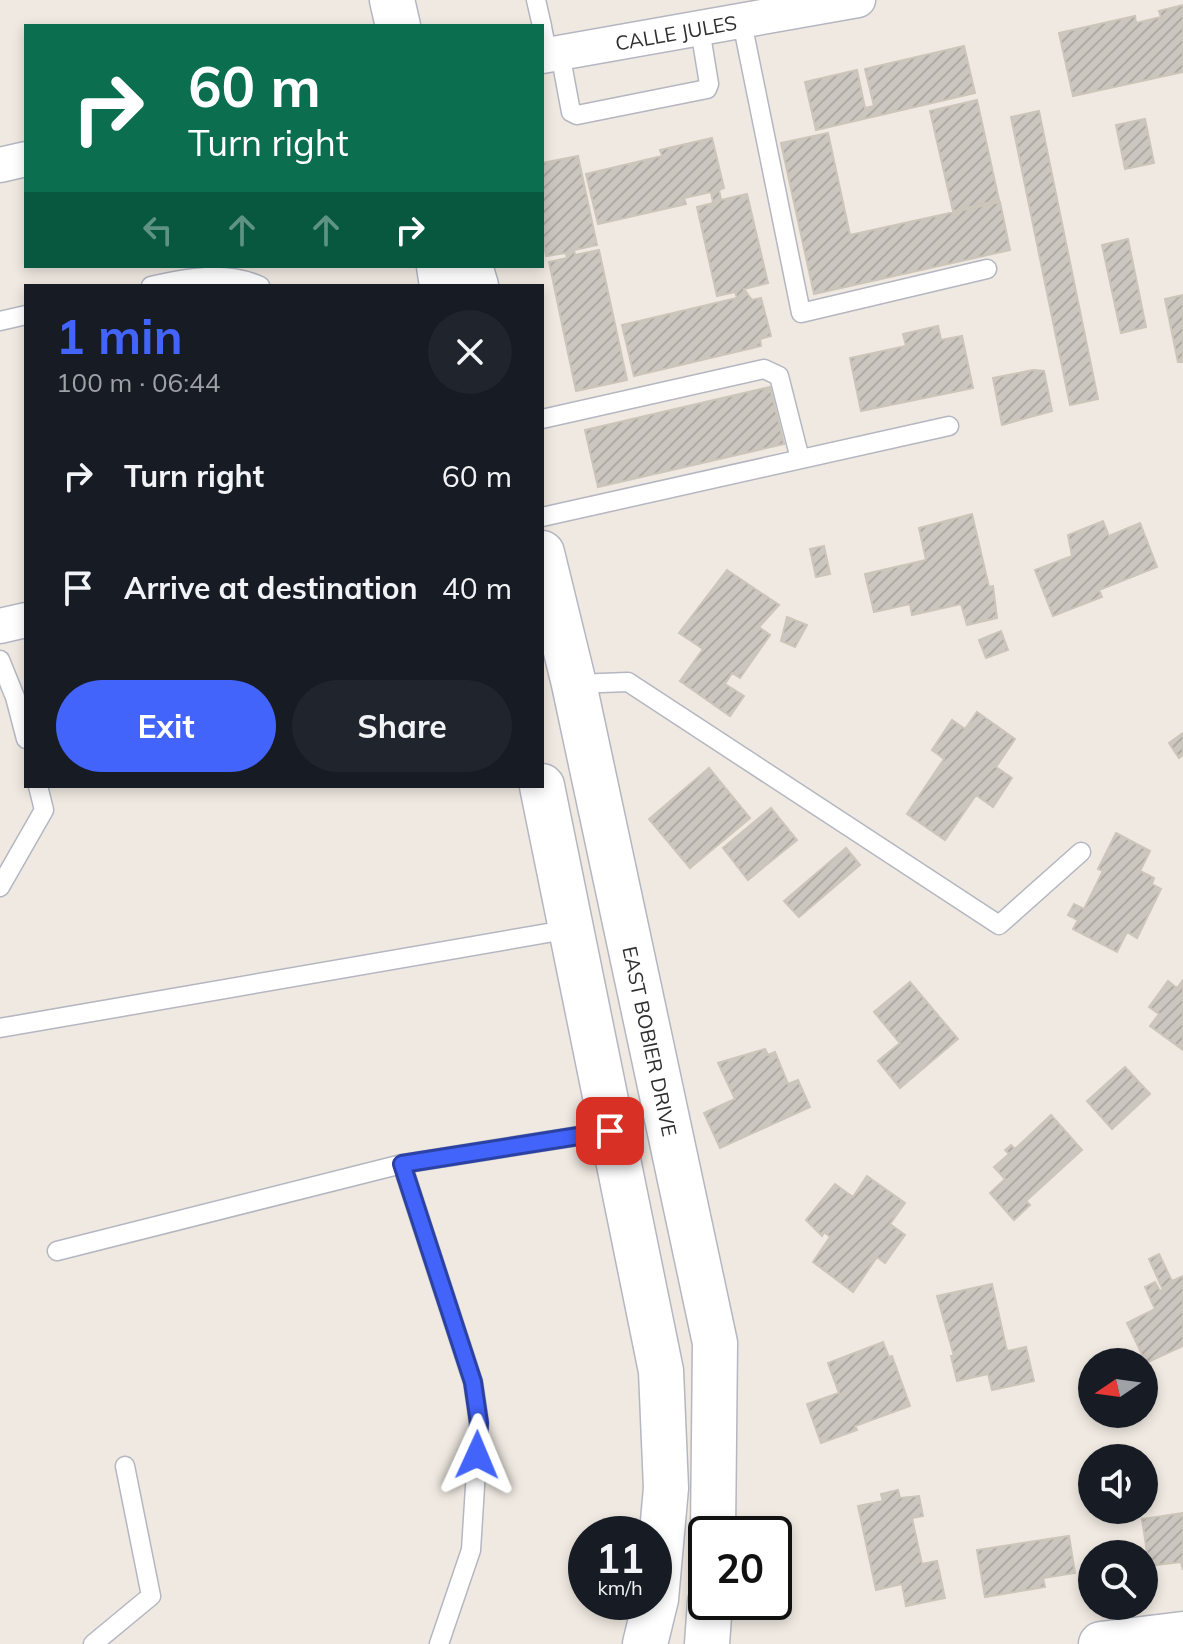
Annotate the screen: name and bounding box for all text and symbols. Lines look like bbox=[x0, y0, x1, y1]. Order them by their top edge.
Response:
street label: CALLE JULES bbox=[613, 9, 739, 55]
text: 60 m bbox=[188, 51, 321, 121]
icon: right bbox=[56, 56, 160, 160]
text: Turn right bbox=[188, 120, 349, 165]
icon: left bbox=[136, 208, 180, 252]
icon: ahead bbox=[220, 208, 264, 252]
icon: ahead bbox=[304, 208, 348, 252]
icon: right bbox=[388, 208, 432, 252]
text: 1 min bbox=[56, 306, 183, 366]
button: close bbox=[428, 310, 512, 394]
text: 100 m · 06:44 bbox=[56, 366, 220, 399]
icon: right bbox=[56, 454, 100, 498]
text: Turn right bbox=[124, 457, 264, 495]
text: 60 m bbox=[442, 457, 512, 495]
icon: arrive bbox=[56, 566, 100, 610]
text: Arrive at destination bbox=[124, 569, 418, 607]
text: 40 m bbox=[442, 569, 512, 607]
button: Exit bbox=[56, 680, 276, 772]
button: Share bbox=[292, 680, 512, 772]
street label: EAST BOBIER DRIVE bbox=[618, 944, 683, 1139]
pin bbox=[576, 1097, 644, 1165]
icon: arrive bbox=[588, 1109, 632, 1153]
north arrow bbox=[1078, 1348, 1158, 1428]
map controls bbox=[1078, 1348, 1158, 1620]
position arrow bbox=[435, 1413, 519, 1497]
button: sound bbox=[1078, 1444, 1158, 1524]
speed limit sign: 20 bbox=[688, 1516, 792, 1620]
text: 11 bbox=[596, 1533, 644, 1583]
button: search bbox=[1078, 1540, 1158, 1620]
text: km/h bbox=[597, 1575, 643, 1600]

